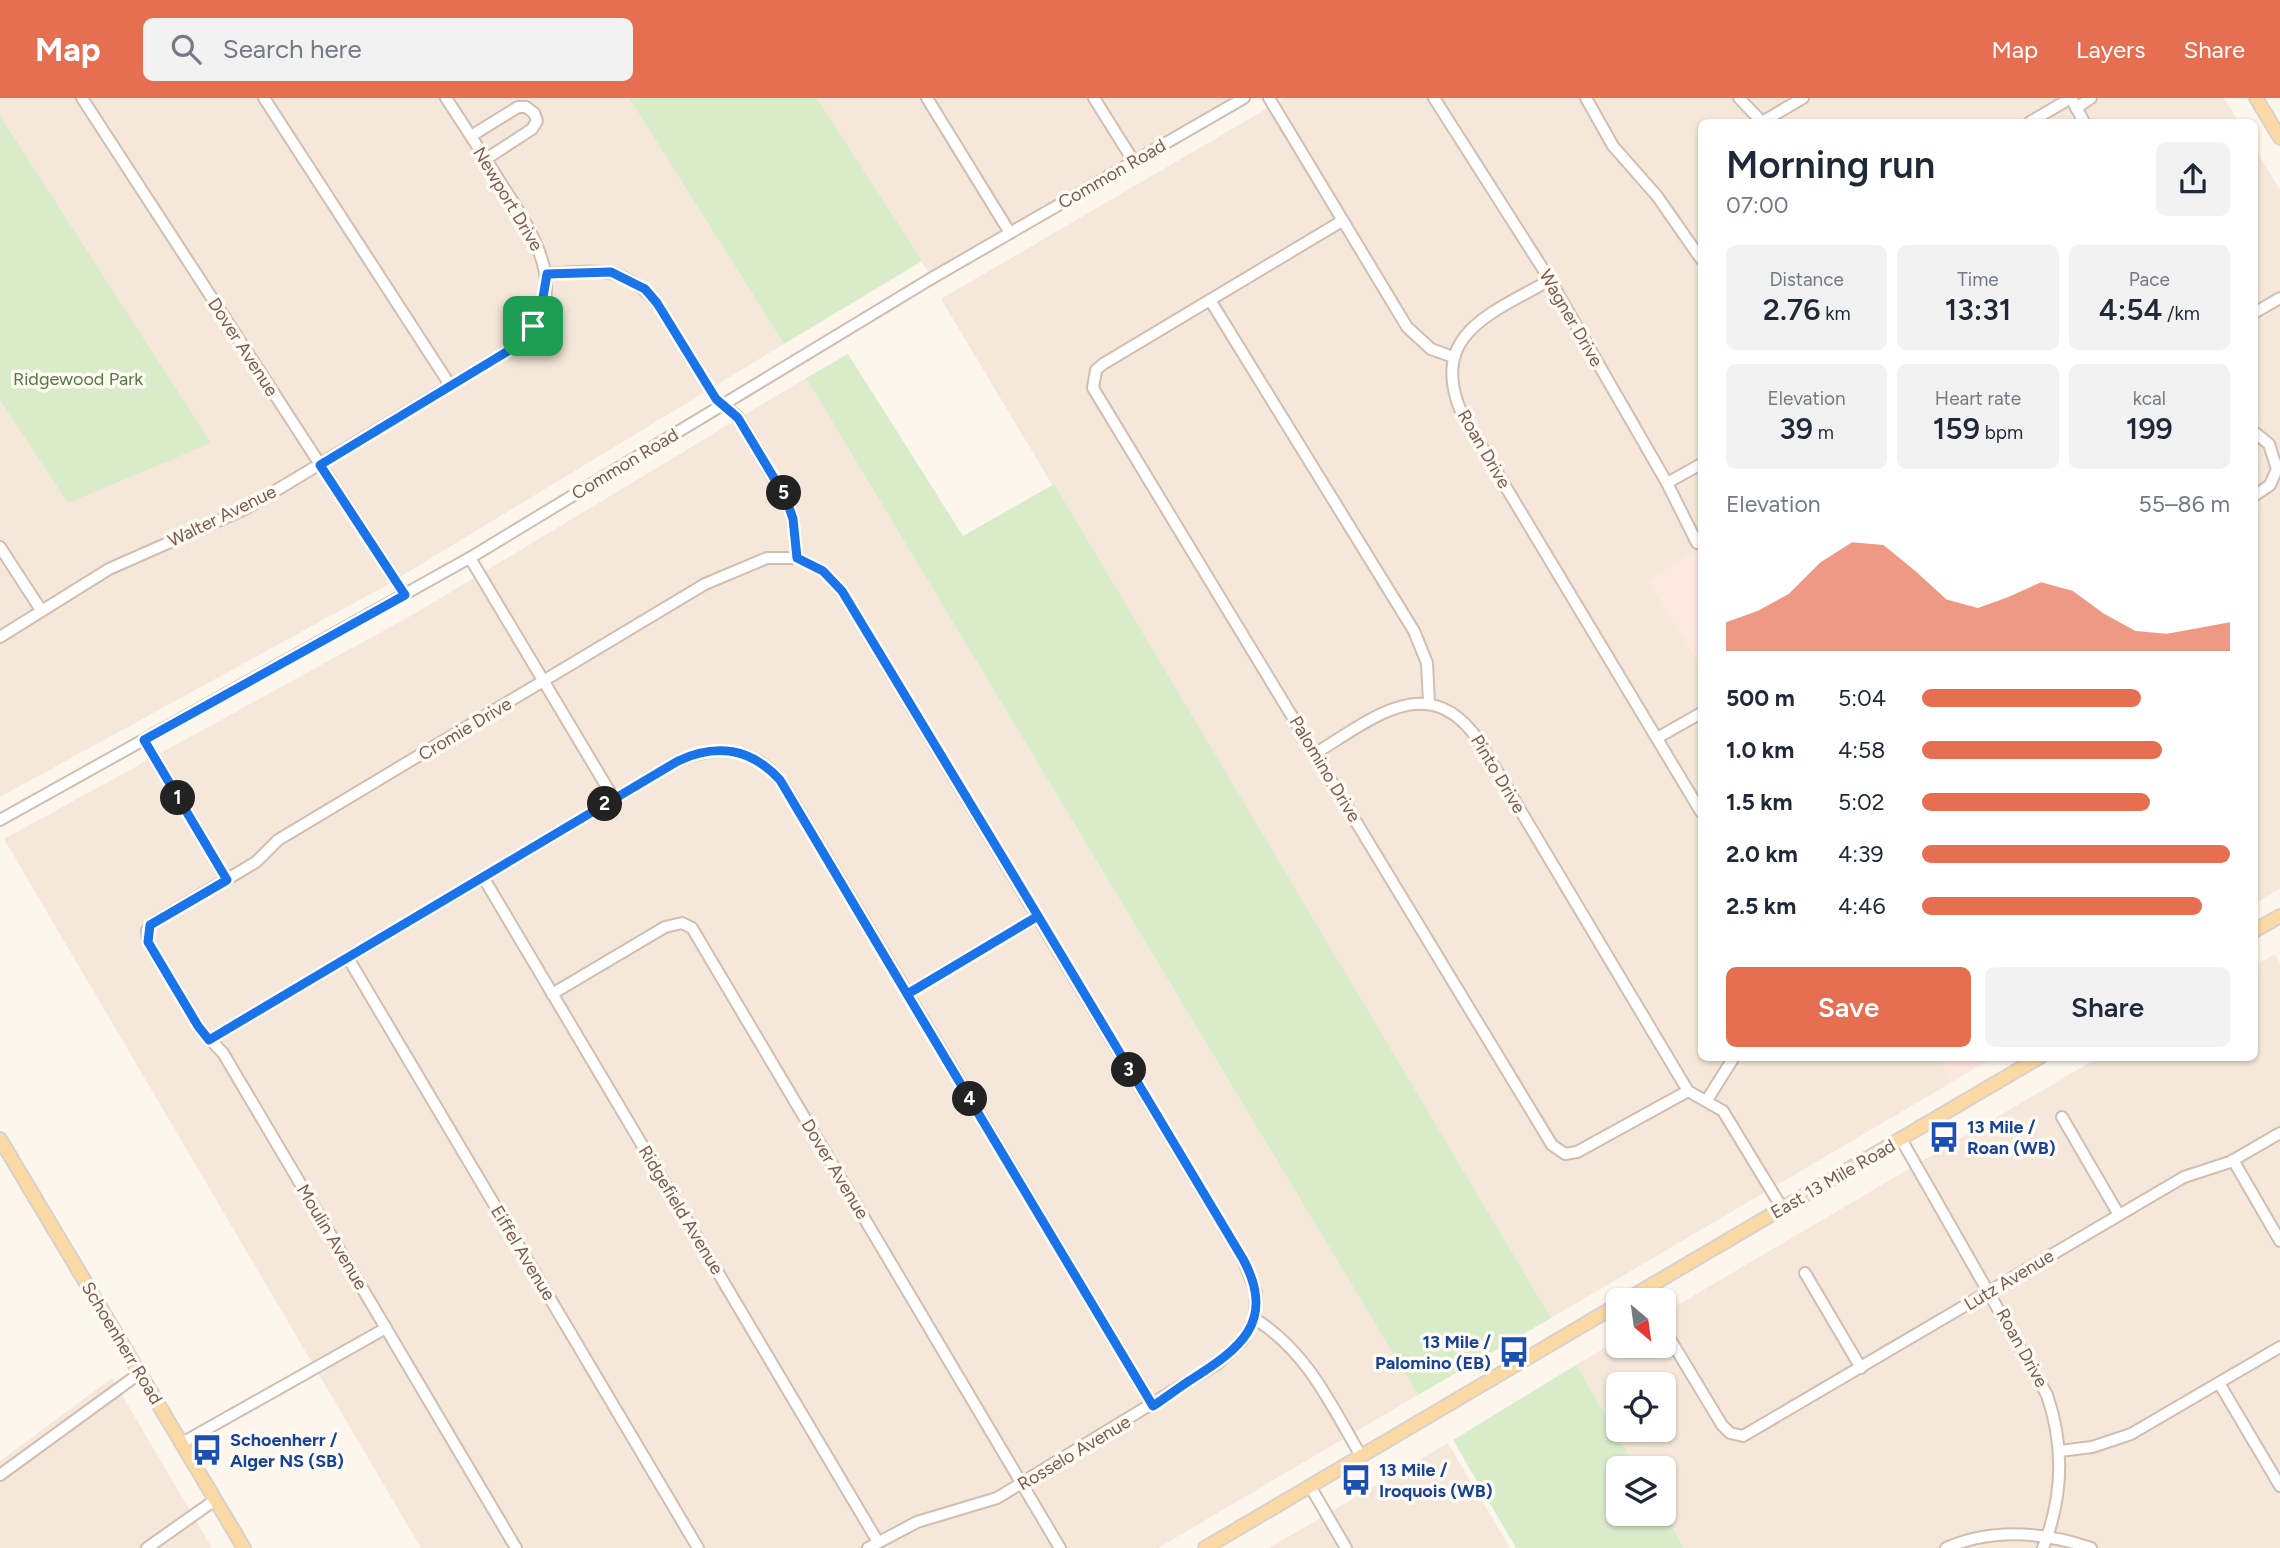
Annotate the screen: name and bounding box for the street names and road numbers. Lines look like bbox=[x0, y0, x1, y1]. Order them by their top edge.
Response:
street label: Common Road bbox=[1054, 134, 1170, 214]
street label: Newport Drive bbox=[468, 143, 548, 255]
street label: Wagner Drive bbox=[1534, 266, 1608, 371]
street label: Dover Avenue bbox=[203, 294, 283, 401]
street label: Roan Drive bbox=[1453, 406, 1515, 492]
street label: Common Road bbox=[568, 424, 682, 504]
street label: Walter Avenue bbox=[164, 480, 280, 552]
street label: Cromie Drive bbox=[414, 692, 516, 765]
street label: Palomino Drive bbox=[1285, 712, 1365, 826]
street label: Pinto Drive bbox=[1466, 731, 1530, 817]
street label: Dover Avenue bbox=[796, 1115, 874, 1223]
street label: East 13 Mile Road bbox=[1767, 1134, 1899, 1224]
street label: Ridgefield Avenue bbox=[634, 1141, 728, 1279]
street label: Moulin Avenue bbox=[292, 1180, 372, 1294]
street label: Eiffel Avenue bbox=[486, 1201, 560, 1305]
street label: Lutz Avenue bbox=[1960, 1245, 2058, 1315]
street label: Schoenherr Road bbox=[77, 1278, 167, 1408]
street label: Roan Drive bbox=[1991, 1305, 2053, 1392]
street label: Rosselo Avenue bbox=[1013, 1411, 1135, 1495]

